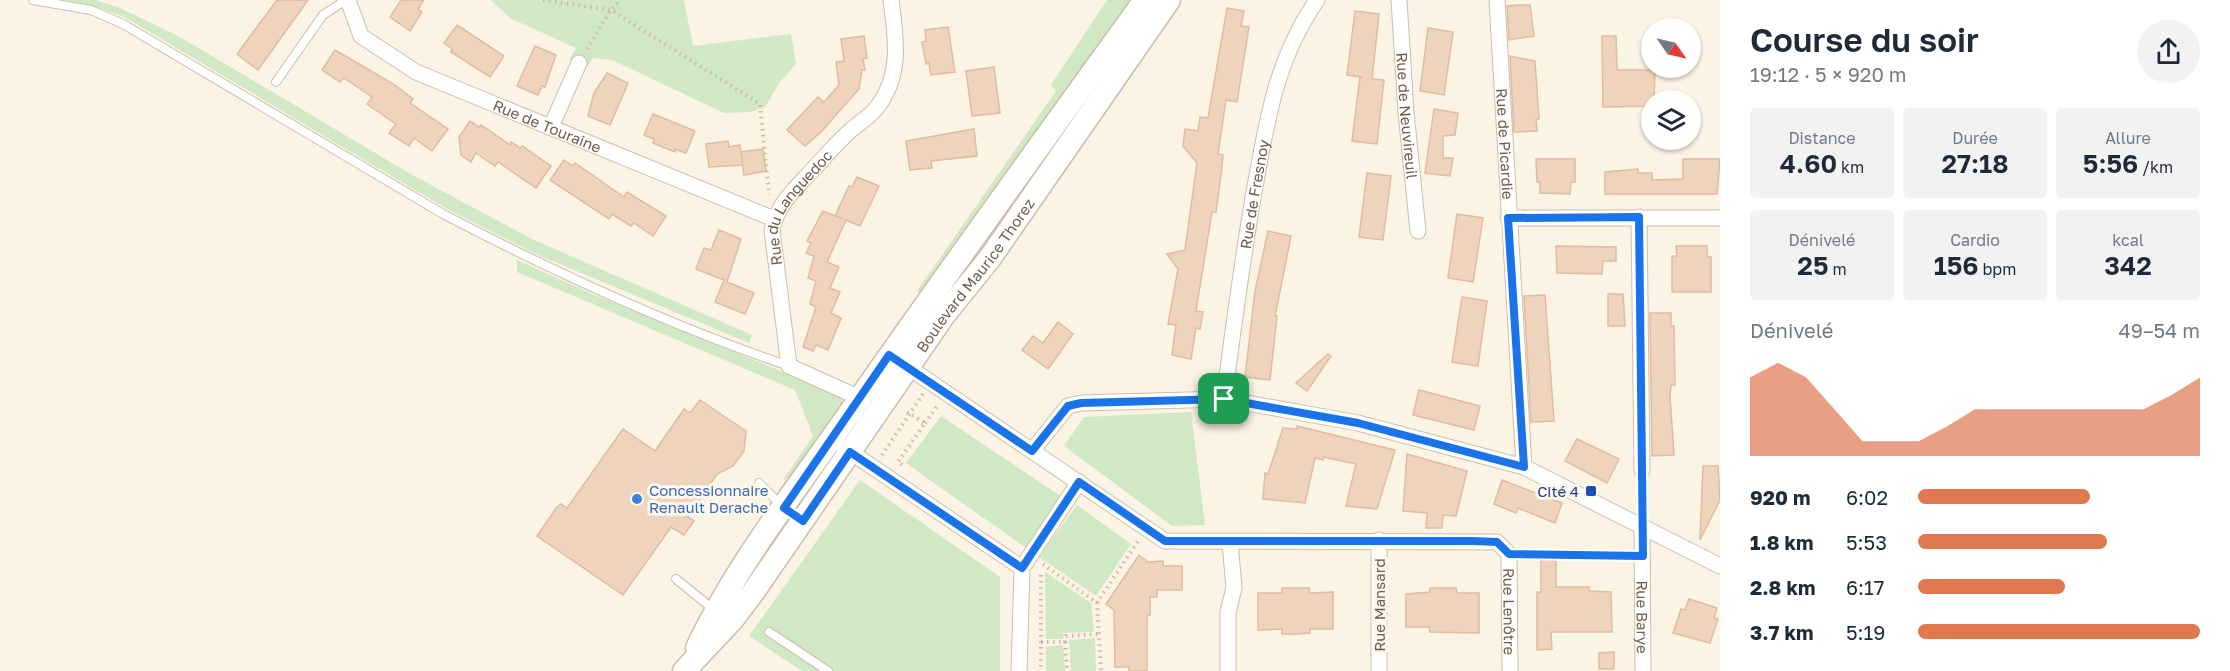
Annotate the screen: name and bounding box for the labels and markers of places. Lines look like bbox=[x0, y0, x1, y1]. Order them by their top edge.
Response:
pin bbox=[1198, 373, 1249, 424]
place label: Concessionnaire Renault Derache bbox=[649, 481, 769, 516]
place label: Cité 4 bbox=[1537, 482, 1579, 500]
marker: Cité 4 bbox=[1584, 484, 1598, 498]
marker: Concessionnaire Renault Derache bbox=[630, 492, 644, 506]

